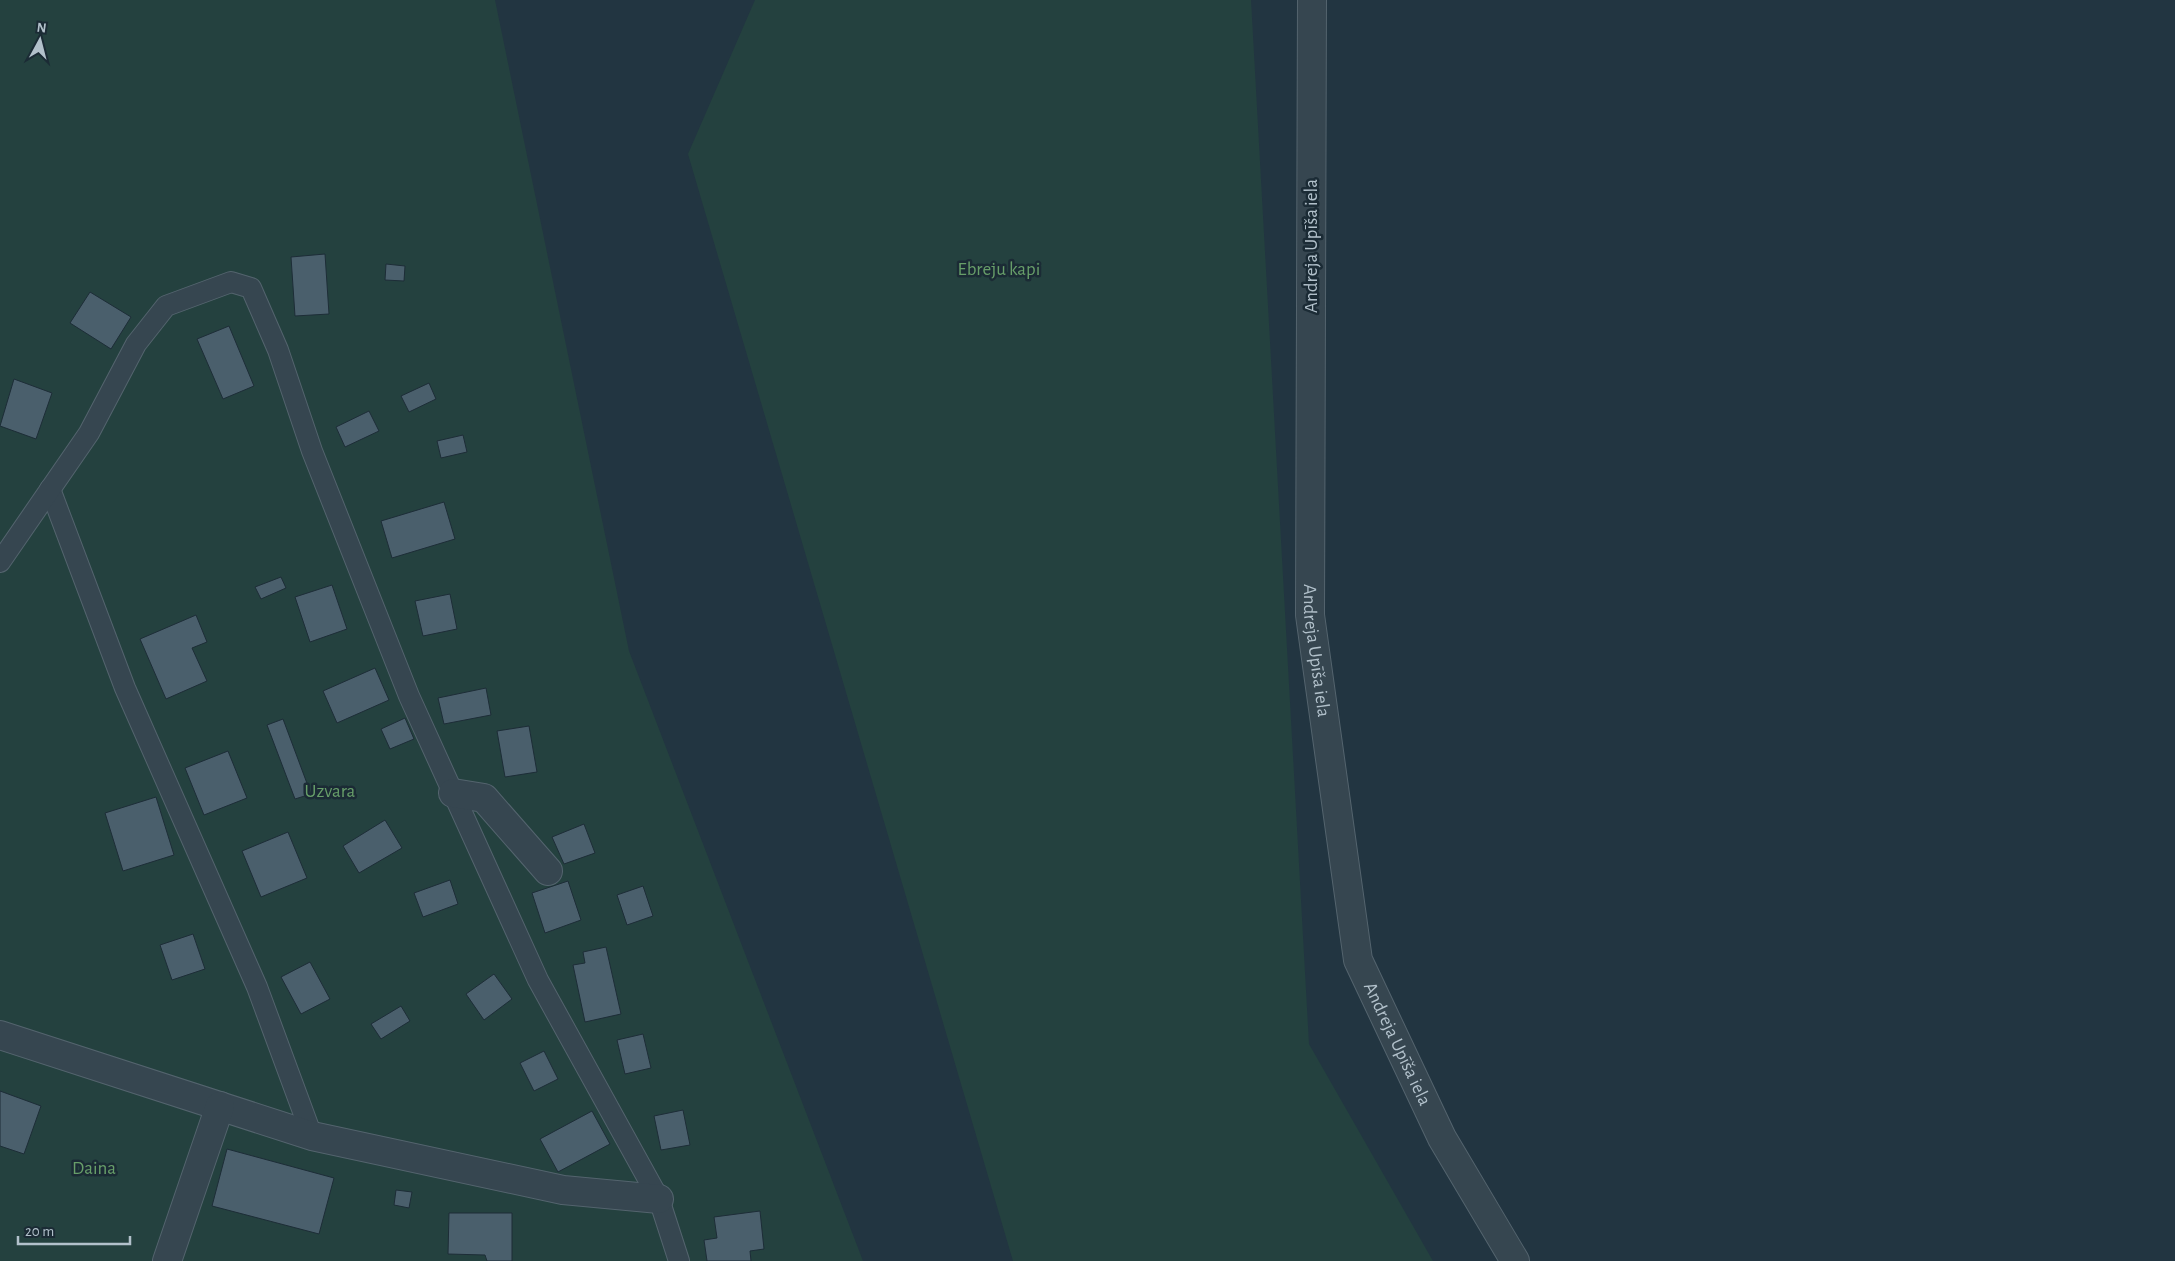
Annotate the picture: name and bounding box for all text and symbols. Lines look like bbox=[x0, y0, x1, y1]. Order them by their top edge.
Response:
north arrow bbox=[15, 15, 65, 65]
text: N bbox=[36, 21, 47, 36]
street label: Andreja Upīša iela bbox=[1302, 179, 1321, 313]
park label: Ebreju kapi bbox=[958, 260, 1040, 279]
street label: Andreja Upīša iela bbox=[1301, 584, 1334, 719]
park label: Uzvara bbox=[305, 782, 356, 801]
street label: Andreja Upīša iela bbox=[1360, 979, 1435, 1109]
park label: Daina bbox=[72, 1159, 116, 1178]
scale bar bbox=[18, 1214, 130, 1246]
text: 20 m bbox=[25, 1224, 54, 1239]

